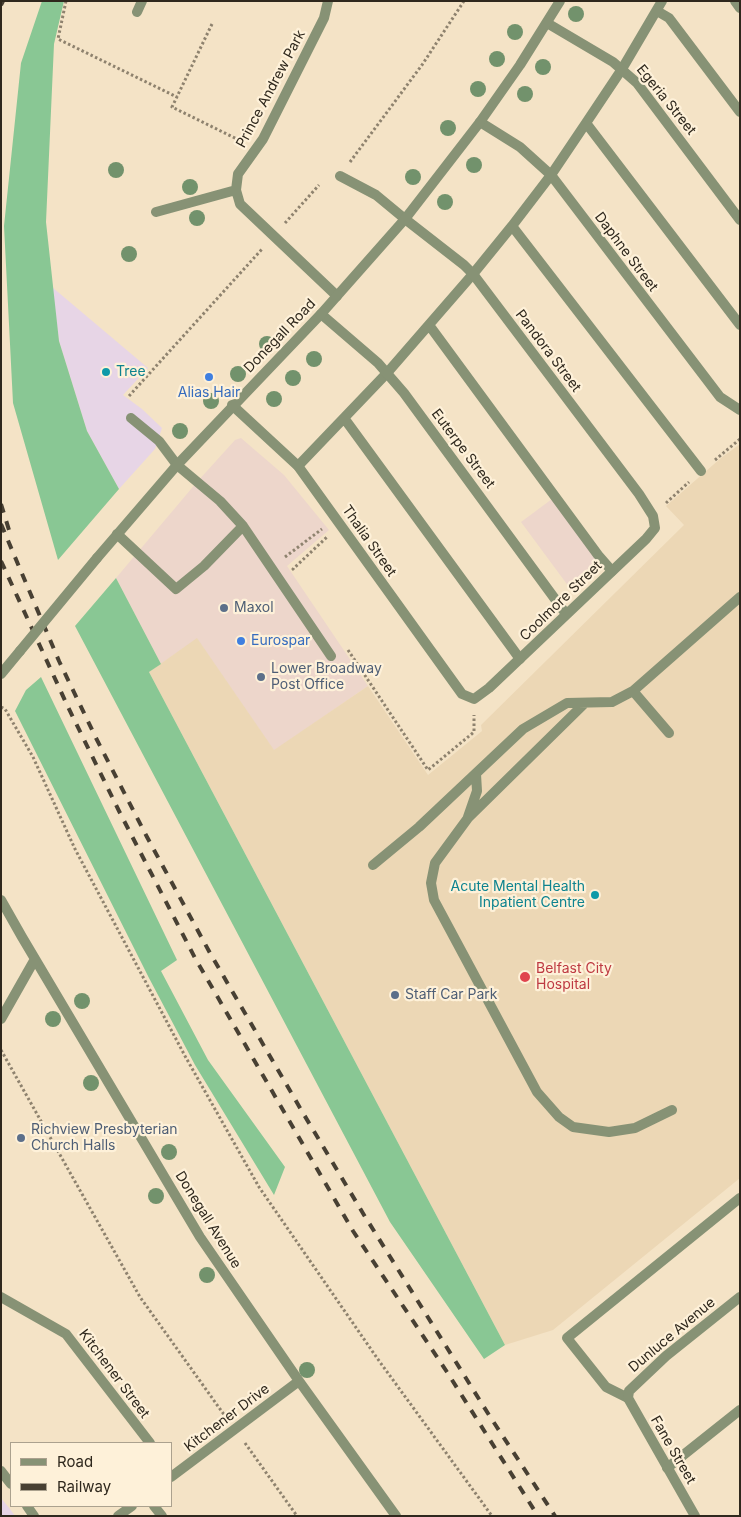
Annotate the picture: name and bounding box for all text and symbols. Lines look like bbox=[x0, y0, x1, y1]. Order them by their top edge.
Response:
street label: Prince Andrew Park bbox=[233, 27, 309, 151]
street label: Egeria Street bbox=[633, 62, 699, 138]
street label: Daphne Street bbox=[591, 209, 661, 295]
street label: Donegall Road bbox=[241, 296, 319, 376]
street label: Pandora Street bbox=[512, 307, 584, 395]
place label: Tree bbox=[116, 364, 146, 380]
marker: Tree bbox=[100, 366, 112, 378]
marker: Alias Hair bbox=[203, 371, 215, 383]
place label: Alias Hair bbox=[178, 385, 240, 401]
street label: Euterpe Street bbox=[428, 406, 498, 492]
street label: Thalia Street bbox=[338, 502, 400, 580]
street label: Coolmore Street bbox=[516, 558, 606, 644]
place label: Maxol bbox=[234, 600, 274, 616]
marker: Maxol bbox=[218, 602, 230, 614]
place label: Eurospar bbox=[251, 633, 310, 649]
marker: Eurospar bbox=[235, 635, 247, 647]
place label: Lower Broadway Post Office bbox=[271, 661, 382, 694]
marker: Lower Broadway Post Office bbox=[255, 671, 267, 683]
place label: Acute Mental Health Inpatient Centre bbox=[451, 879, 585, 912]
marker: Acute Mental Health Inpatient Centre bbox=[589, 889, 601, 901]
place label: Belfast City Hospital bbox=[536, 961, 612, 994]
marker: Belfast City Hospital bbox=[518, 970, 532, 984]
place label: Staff Car Park bbox=[405, 987, 498, 1003]
marker: Staff Car Park bbox=[389, 989, 401, 1001]
place label: Richview Presbyterian Church Halls bbox=[31, 1122, 178, 1154]
marker: Richview Presbyterian Church Halls bbox=[15, 1132, 27, 1144]
street label: Donegall Avenue bbox=[171, 1168, 245, 1272]
street label: Dunluce Avenue bbox=[625, 1294, 719, 1376]
street label: Kitchener Street bbox=[75, 1326, 153, 1422]
street label: Kitchener Drive bbox=[181, 1381, 273, 1455]
street label: Fane Street bbox=[647, 1413, 699, 1487]
legend bbox=[10, 1442, 172, 1507]
text: Road bbox=[57, 1452, 93, 1471]
text: Railway bbox=[57, 1477, 111, 1496]

